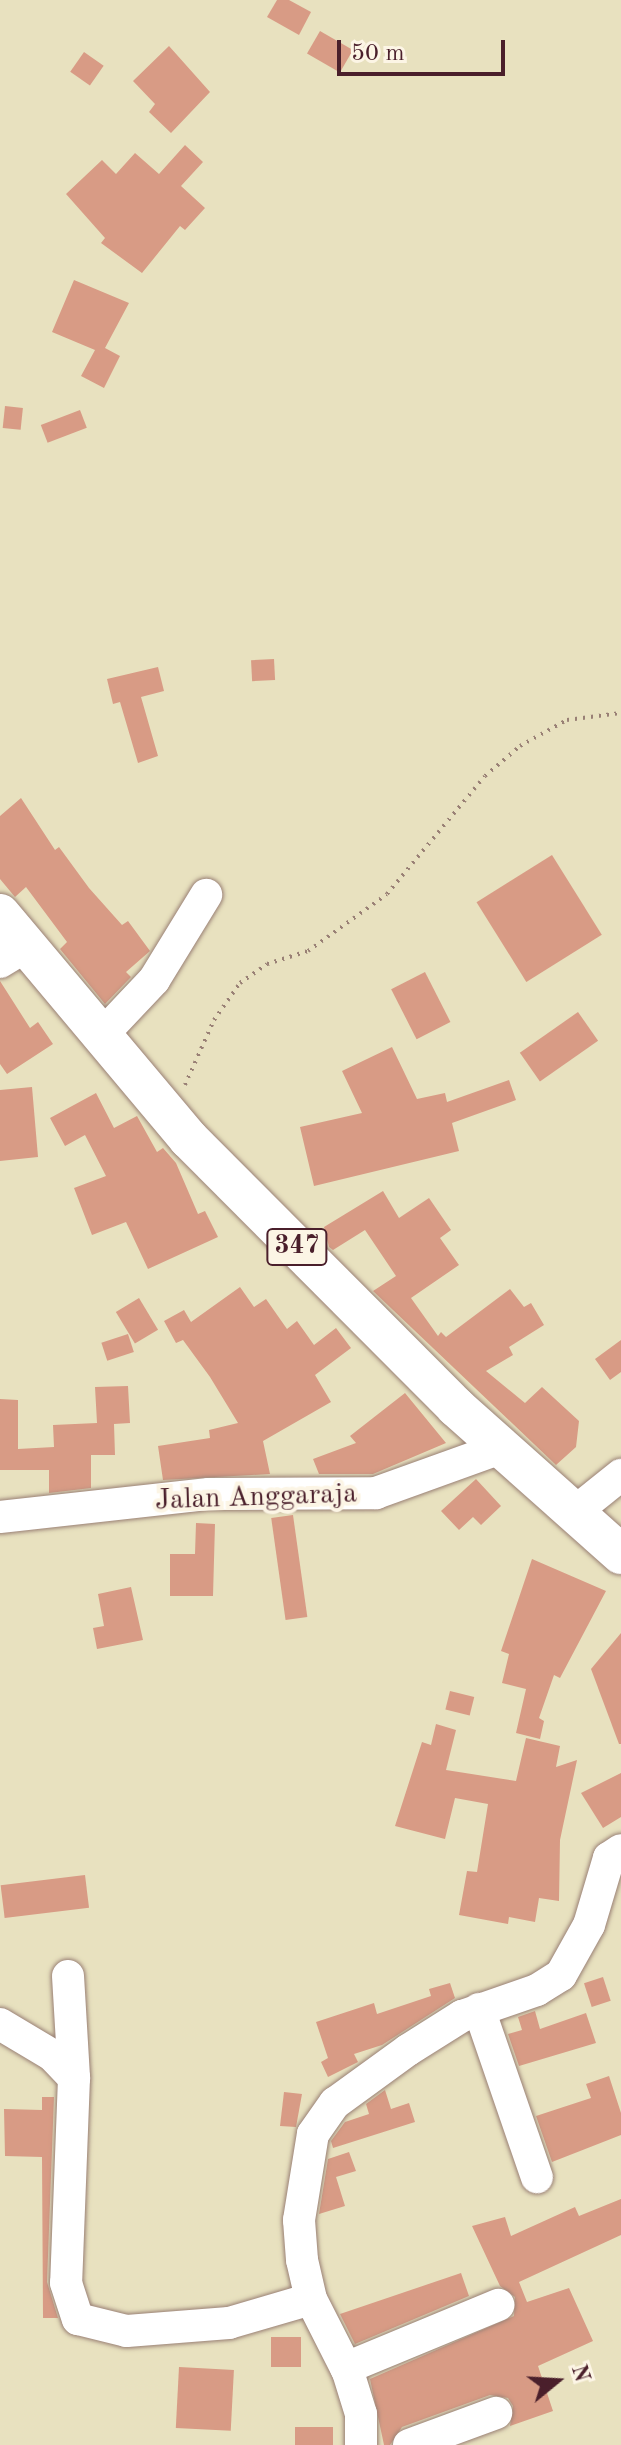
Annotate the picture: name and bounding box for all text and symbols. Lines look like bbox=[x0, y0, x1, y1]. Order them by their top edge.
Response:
scale bar bbox=[341, 24, 509, 74]
text: 50 m bbox=[351, 42, 405, 66]
road number: 347 bbox=[265, 1225, 329, 1269]
street label: Jalan Anggaraja bbox=[154, 1478, 358, 1518]
north arrow bbox=[517, 2341, 597, 2421]
text: N bbox=[567, 2362, 593, 2385]

